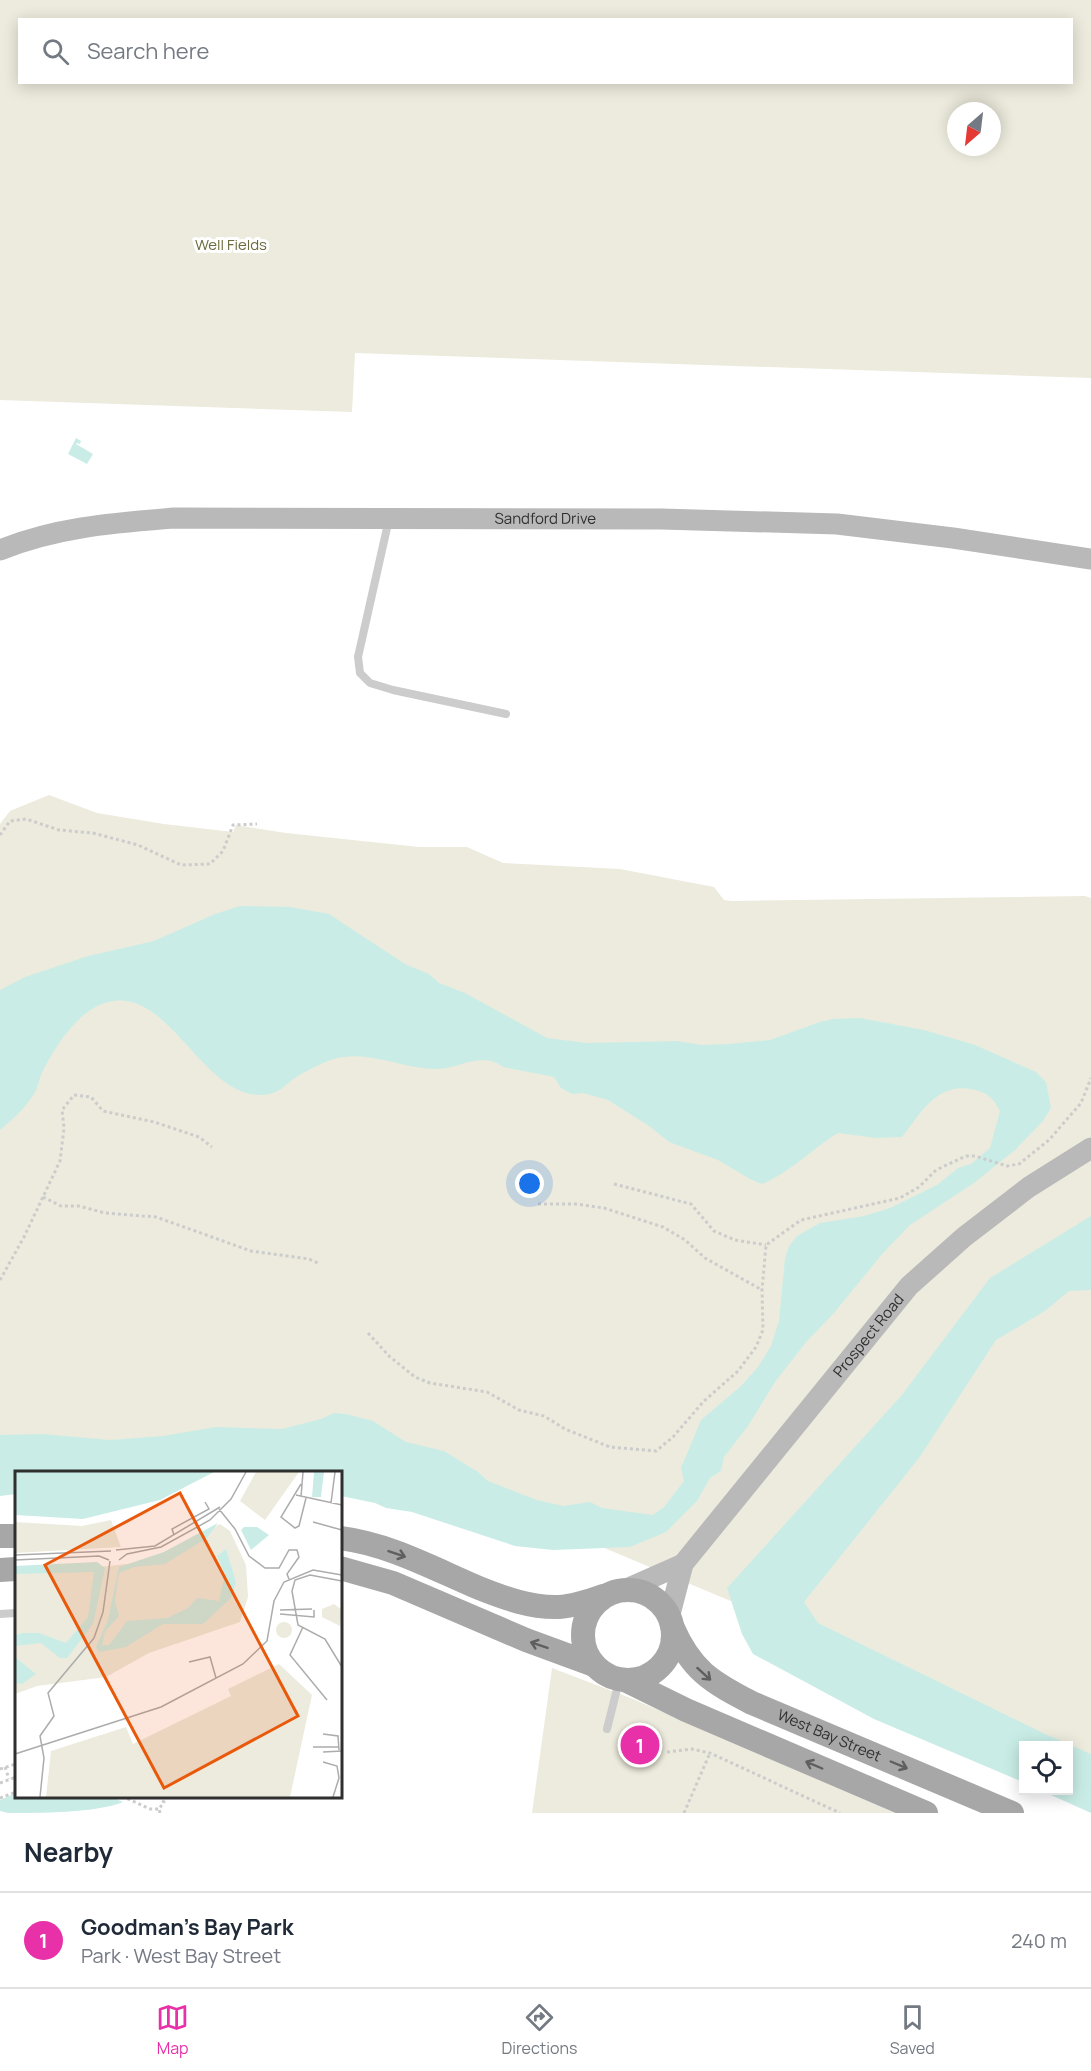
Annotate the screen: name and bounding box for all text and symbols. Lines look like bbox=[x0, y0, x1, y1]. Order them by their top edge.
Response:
search box bbox=[18, 18, 1073, 84]
icon: search bbox=[39, 35, 72, 68]
text: Search here bbox=[87, 36, 209, 66]
north arrow bbox=[947, 102, 1001, 156]
park label: Well Fields bbox=[195, 234, 267, 255]
street label: Sandford Drive bbox=[495, 508, 596, 529]
your location bbox=[515, 1169, 544, 1198]
street label: Prospect Road bbox=[828, 1289, 908, 1381]
inset map bbox=[15, 1471, 342, 1798]
one-way arrow bbox=[387, 1549, 406, 1560]
one-way arrow bbox=[530, 1638, 549, 1649]
one-way arrow bbox=[697, 1667, 712, 1681]
street label: West Bay Street bbox=[774, 1704, 885, 1766]
pin: 1 bbox=[620, 1722, 660, 1768]
map controls bbox=[1019, 1741, 1073, 1795]
button: locate bbox=[1019, 1741, 1073, 1795]
one-way arrow bbox=[806, 1759, 824, 1770]
one-way arrow bbox=[890, 1760, 908, 1771]
text: Nearby bbox=[24, 1834, 113, 1870]
text: Goodman's Bay Park bbox=[81, 1912, 294, 1942]
text: 1 bbox=[39, 1927, 48, 1954]
text: 240 m bbox=[1011, 1927, 1067, 1954]
text: Park · West Bay Street bbox=[81, 1942, 281, 1969]
tab: Map bbox=[156, 2001, 189, 2059]
tab: Directions bbox=[502, 2001, 577, 2059]
tab: Saved bbox=[890, 2001, 935, 2059]

